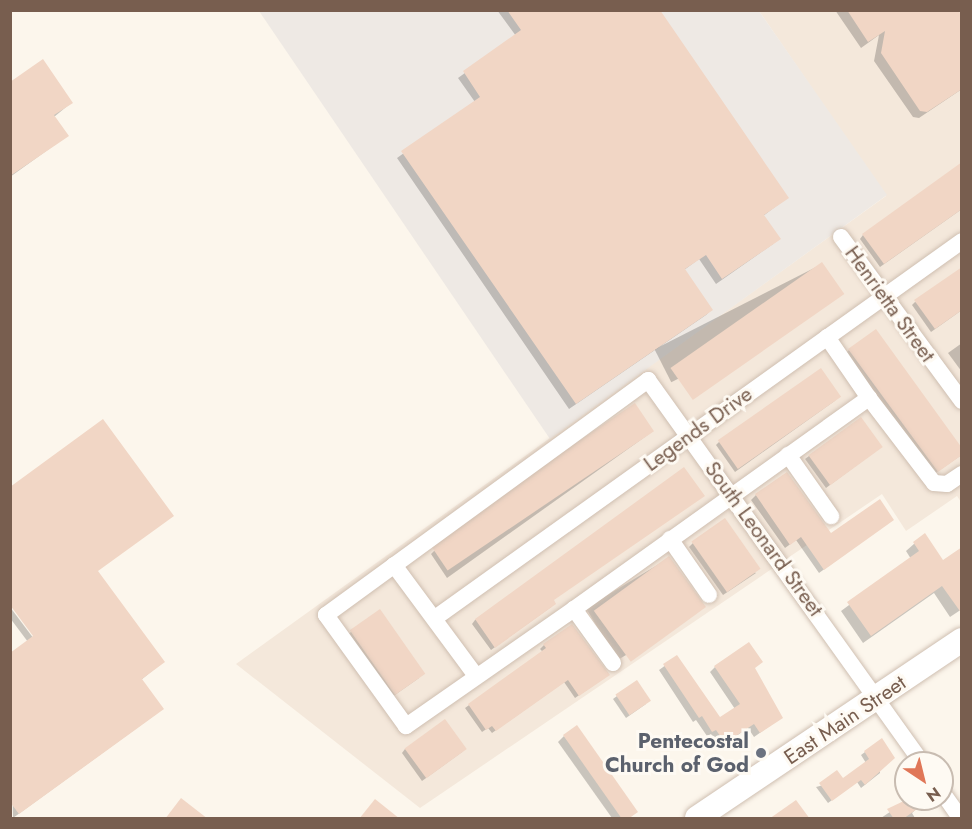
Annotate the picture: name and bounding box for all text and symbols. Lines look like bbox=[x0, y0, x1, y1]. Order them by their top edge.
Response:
street label: Henrietta Street bbox=[840, 241, 940, 367]
street label: Legends Drive bbox=[639, 381, 757, 477]
street label: South Leonard Street bbox=[699, 457, 829, 621]
street label: East Main Street bbox=[779, 670, 911, 770]
place label: Pentecostal Church of God bbox=[605, 728, 749, 778]
marker: Pentecostal Church of God bbox=[754, 746, 768, 760]
north arrow bbox=[894, 751, 954, 811]
text: N bbox=[922, 781, 945, 808]

